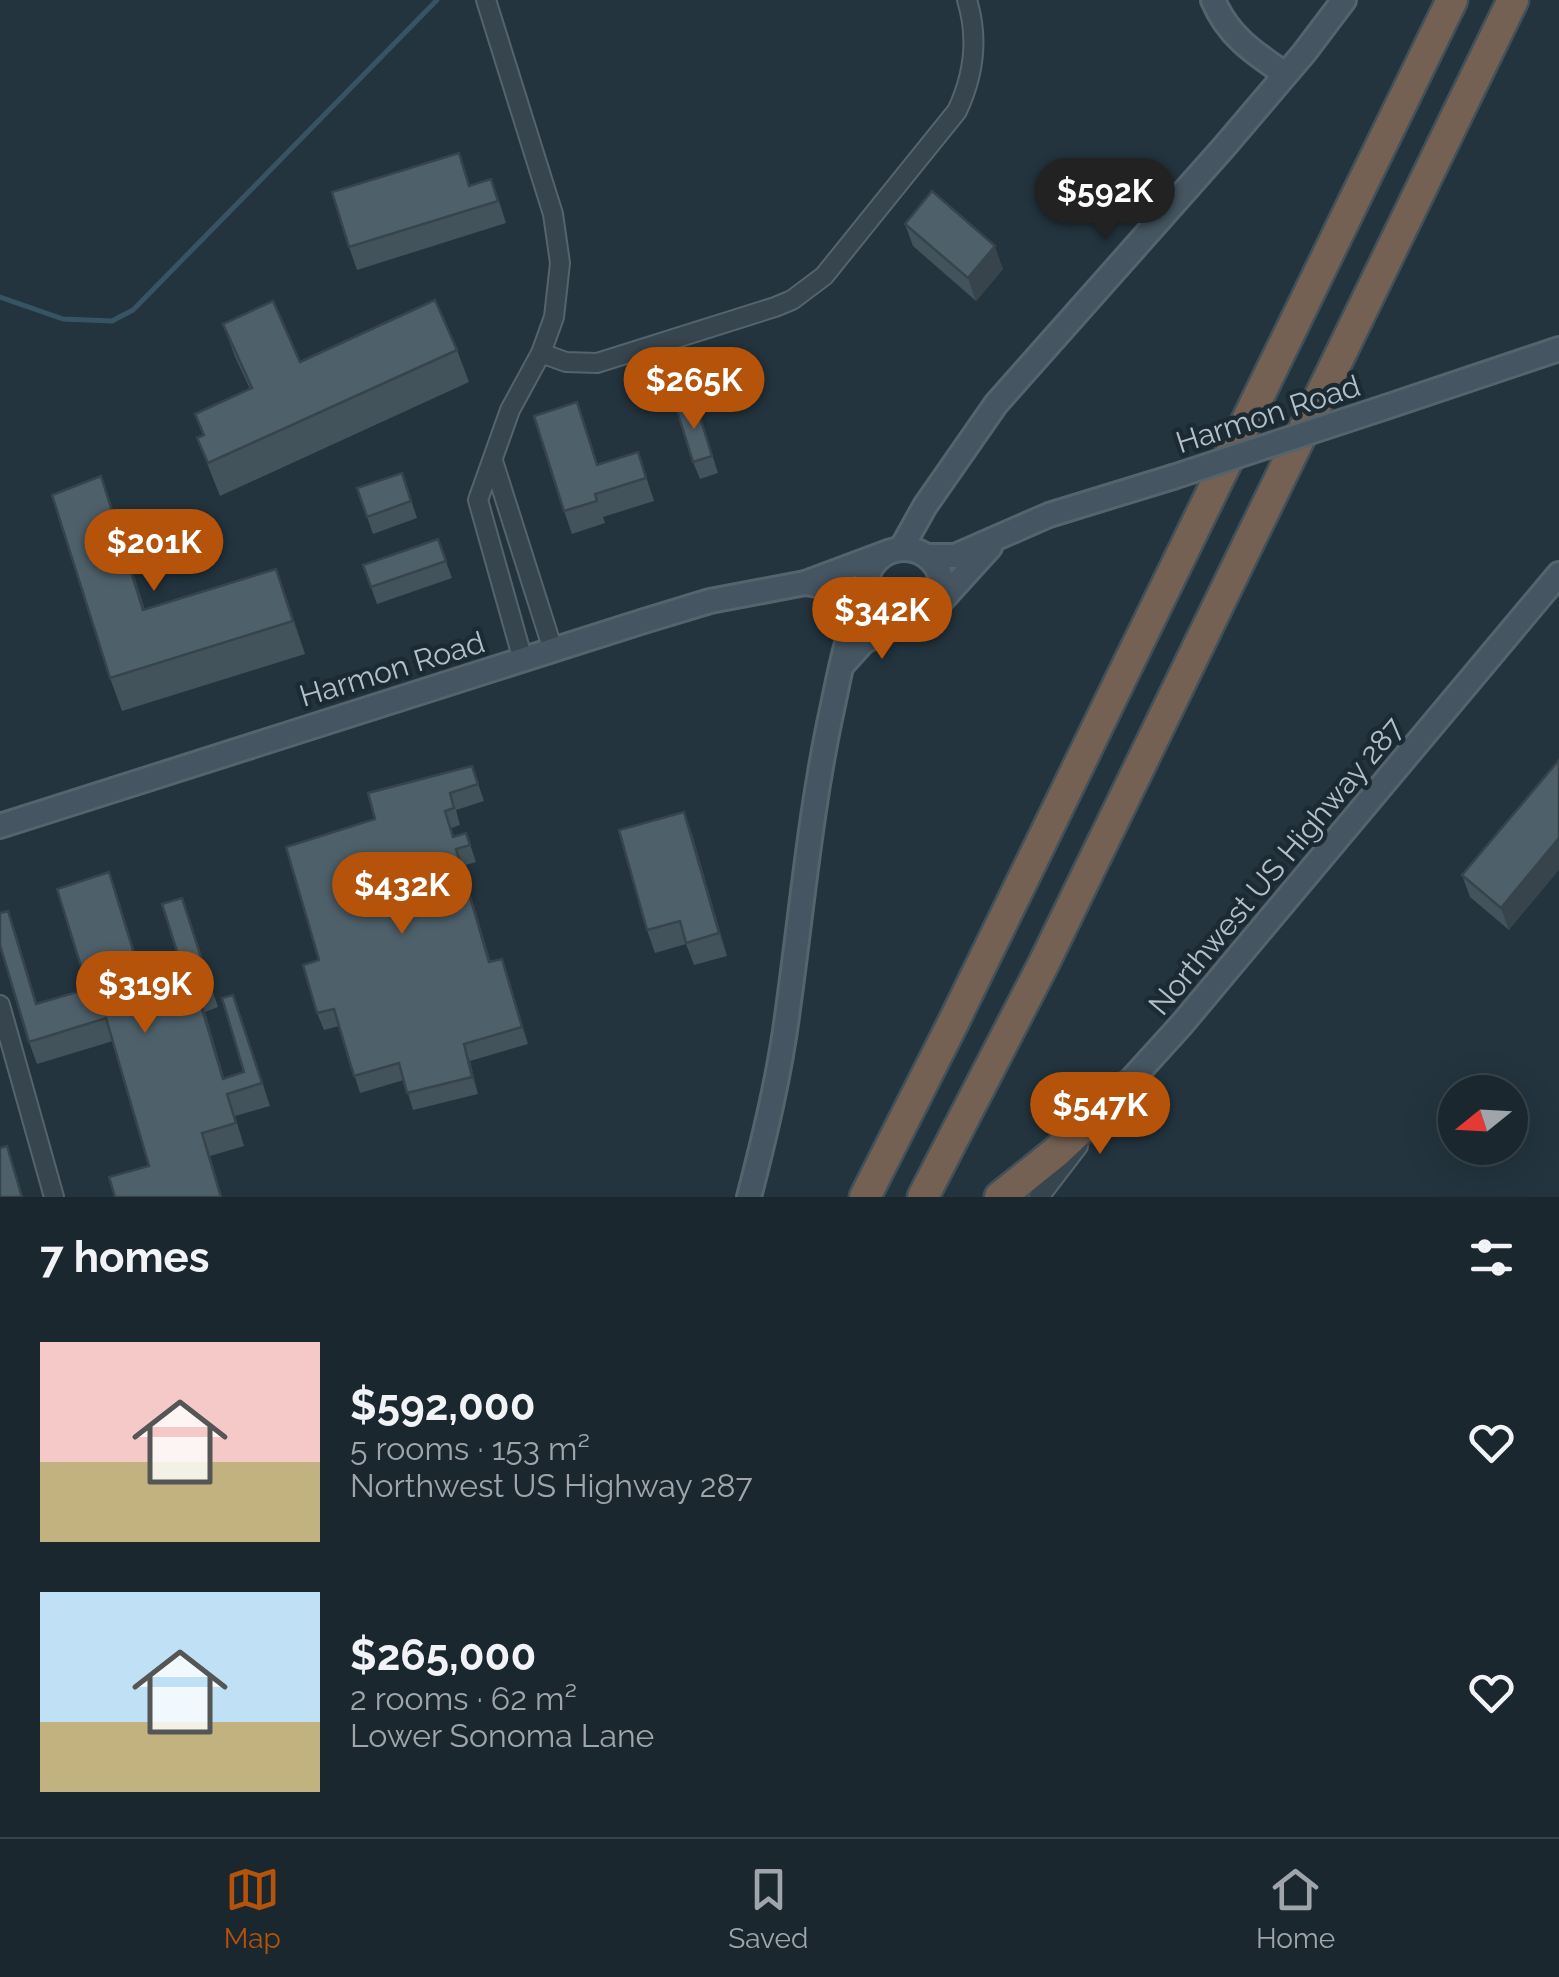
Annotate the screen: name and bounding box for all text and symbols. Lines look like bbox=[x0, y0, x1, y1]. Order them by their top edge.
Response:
pin: $592K bbox=[1035, 158, 1175, 243]
text: $592K bbox=[1057, 172, 1153, 209]
pin: $265K bbox=[624, 347, 764, 432]
text: $265K bbox=[646, 361, 742, 398]
street label: Harmon Road bbox=[1172, 368, 1364, 460]
pin: $201K bbox=[84, 509, 224, 594]
text: $201K bbox=[106, 523, 202, 560]
pin: $342K bbox=[812, 577, 952, 662]
text: $342K bbox=[834, 591, 930, 628]
street label: Harmon Road bbox=[295, 624, 489, 714]
street label: Northwest US Highway 287 bbox=[1141, 710, 1411, 1022]
pin: $432K bbox=[332, 852, 472, 937]
text: $432K bbox=[354, 866, 450, 903]
pin: $319K bbox=[75, 951, 215, 1036]
text: $319K bbox=[98, 965, 192, 1002]
pin: $547K bbox=[1030, 1072, 1170, 1157]
north arrow bbox=[1438, 1075, 1528, 1165]
map controls bbox=[1438, 1075, 1528, 1165]
text: $547K bbox=[1052, 1086, 1148, 1123]
icon: filters bbox=[1464, 1230, 1519, 1285]
text: 7 homes bbox=[40, 1233, 209, 1282]
text: $592,000 bbox=[350, 1381, 535, 1430]
icon: home bbox=[120, 1382, 240, 1502]
icon: heart bbox=[1464, 1415, 1519, 1470]
text: 5 rooms · 153 m² bbox=[350, 1430, 590, 1467]
text: Northwest US Highway 287 bbox=[350, 1467, 753, 1504]
text: $265,000 bbox=[350, 1631, 536, 1680]
icon: home bbox=[120, 1632, 240, 1752]
icon: heart bbox=[1464, 1665, 1519, 1720]
text: 2 rooms · 62 m² bbox=[350, 1680, 577, 1717]
text: Lower Sonoma Lane bbox=[350, 1717, 654, 1754]
tab: Map bbox=[224, 1862, 281, 1955]
tab: Saved bbox=[728, 1862, 808, 1955]
tab: Home bbox=[1256, 1862, 1335, 1955]

